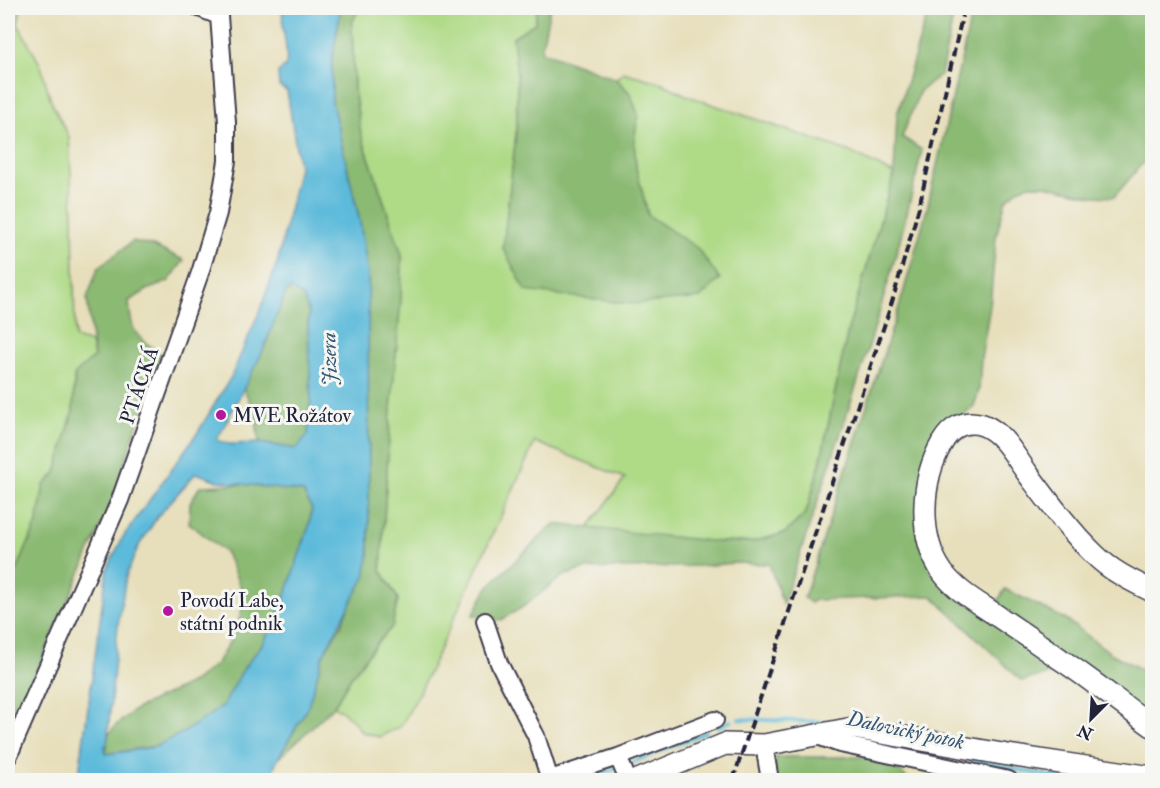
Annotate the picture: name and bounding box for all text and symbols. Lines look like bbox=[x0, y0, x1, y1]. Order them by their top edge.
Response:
water label: Jizera bbox=[315, 332, 344, 386]
street label: PTÁCKÁ bbox=[114, 343, 164, 427]
place label: MVE Rožátov bbox=[233, 403, 352, 428]
marker: MVE Rožátov bbox=[214, 408, 228, 422]
place label: Povodí Labe, státní podnik bbox=[180, 588, 284, 637]
marker: Povodí Labe, státní podnik bbox=[161, 604, 175, 618]
north arrow bbox=[1061, 689, 1121, 749]
water label: Dalovický potok bbox=[844, 705, 967, 756]
text: N bbox=[1074, 719, 1097, 744]

